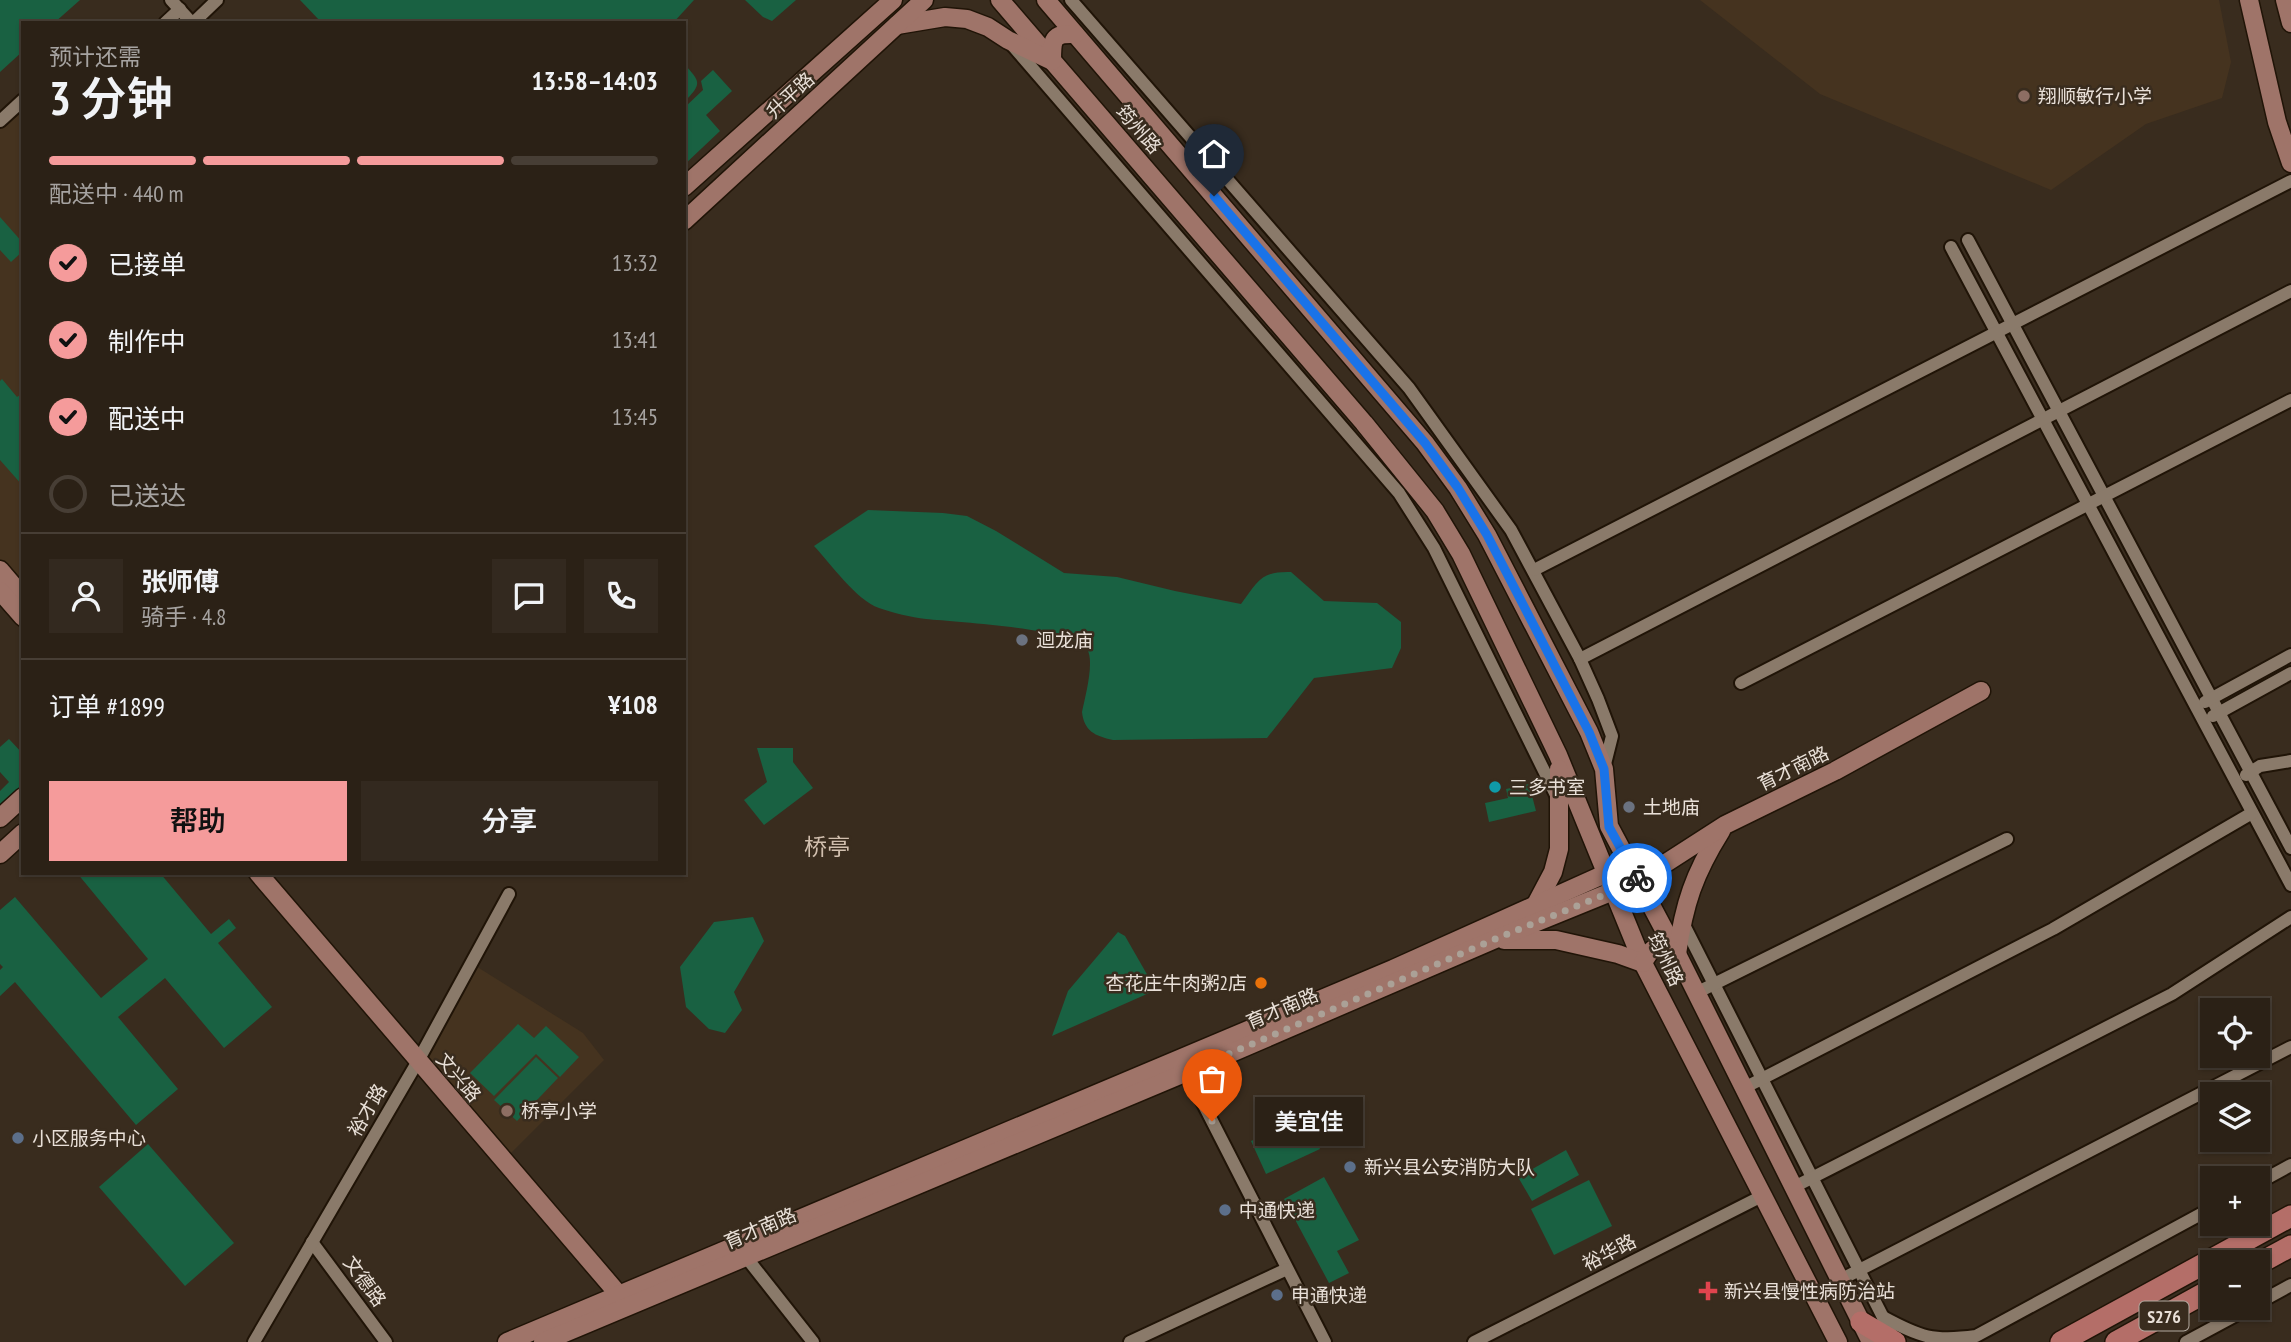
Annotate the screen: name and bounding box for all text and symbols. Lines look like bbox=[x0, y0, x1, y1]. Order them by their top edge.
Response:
text: 预计还需 bbox=[49, 42, 141, 71]
text: 13:58–14:03 bbox=[531, 64, 658, 97]
street label: 升平路 bbox=[761, 67, 819, 123]
text: 3 分钟 bbox=[49, 68, 172, 128]
place label: 翔顺敏行小学 bbox=[2038, 84, 2152, 108]
marker: 翔顺敏行小学 bbox=[2016, 88, 2032, 104]
street label: 筠州路 bbox=[1111, 100, 1167, 158]
pin bbox=[1184, 124, 1244, 196]
icon: home bbox=[1195, 135, 1233, 173]
text: 配送中 · 440 m bbox=[49, 179, 184, 208]
icon: check bbox=[49, 244, 87, 282]
text: 已接单 bbox=[108, 248, 186, 281]
text: 13:32 bbox=[612, 248, 658, 277]
icon: check bbox=[49, 321, 87, 359]
text: 制作中 bbox=[108, 325, 186, 358]
text: 13:41 bbox=[612, 325, 658, 354]
icon: check bbox=[49, 398, 87, 436]
text: 配送中 bbox=[108, 402, 186, 435]
text: 13:45 bbox=[612, 402, 658, 431]
text: 已送达 bbox=[108, 479, 186, 512]
button: person bbox=[49, 559, 123, 633]
button: chat bbox=[492, 559, 566, 633]
button: phone bbox=[584, 559, 658, 633]
text: 张师傅 bbox=[141, 565, 219, 598]
text: 骑手 · 4.8 bbox=[141, 602, 226, 631]
place label: 迴龙庙 bbox=[1036, 628, 1093, 652]
marker: 迴龙庙 bbox=[1014, 632, 1030, 648]
text: ¥108 bbox=[608, 688, 658, 721]
text: 订单 #1899 bbox=[49, 690, 165, 723]
street label: 育才南路 bbox=[1754, 741, 1832, 795]
place label: 三多书室 bbox=[1509, 775, 1585, 799]
marker: 三多书室 bbox=[1487, 779, 1503, 795]
button: 帮助 bbox=[49, 781, 347, 861]
button: 分享 bbox=[361, 781, 658, 861]
place label: 土地庙 bbox=[1643, 795, 1700, 819]
marker: 土地庙 bbox=[1621, 799, 1637, 815]
district label: 桥亭 bbox=[804, 832, 850, 861]
courier bbox=[1602, 843, 1672, 913]
icon: bike bbox=[1618, 859, 1656, 897]
street label: 筠州路 bbox=[1643, 928, 1689, 990]
place label: 杏花庄牛肉粥2店 bbox=[1105, 971, 1247, 995]
marker: 杏花庄牛肉粥2店 bbox=[1253, 975, 1269, 991]
street label: 育才南路 bbox=[1242, 982, 1322, 1034]
map controls bbox=[2200, 998, 2270, 1320]
button: locate bbox=[2200, 998, 2270, 1068]
street label: 文兴路 bbox=[431, 1047, 487, 1107]
pin bbox=[1182, 1049, 1242, 1121]
icon: bag bbox=[1193, 1060, 1231, 1098]
street label: 裕才路 bbox=[342, 1079, 392, 1141]
button: layers bbox=[2200, 1082, 2270, 1152]
callout: 美宜佳 bbox=[1254, 1096, 1362, 1146]
place label: 桥亭小学 bbox=[521, 1099, 597, 1123]
marker: 桥亭小学 bbox=[499, 1103, 515, 1119]
text: 美宜佳 bbox=[1275, 1107, 1344, 1136]
place label: 小区服务中心 bbox=[32, 1126, 146, 1150]
marker: 小区服务中心 bbox=[10, 1130, 26, 1146]
place label: 新兴县公安消防大队 bbox=[1364, 1155, 1535, 1179]
marker: 新兴县公安消防大队 bbox=[1342, 1159, 1358, 1175]
button: + bbox=[2200, 1166, 2270, 1236]
place label: 中通快递 bbox=[1239, 1198, 1315, 1222]
street label: 育才南路 bbox=[720, 1202, 800, 1254]
marker: 中通快递 bbox=[1217, 1202, 1233, 1218]
street label: 裕华路 bbox=[1578, 1228, 1640, 1276]
button: − bbox=[2200, 1250, 2270, 1320]
street label: 文德路 bbox=[339, 1251, 391, 1311]
place label: 新兴县慢性病防治站 bbox=[1724, 1279, 1895, 1303]
marker: 新兴县慢性病防治站 bbox=[1698, 1281, 1718, 1301]
place label: 申通快递 bbox=[1291, 1283, 1367, 1307]
marker: 申通快递 bbox=[1269, 1287, 1285, 1303]
road number: S276 bbox=[2140, 1302, 2188, 1330]

